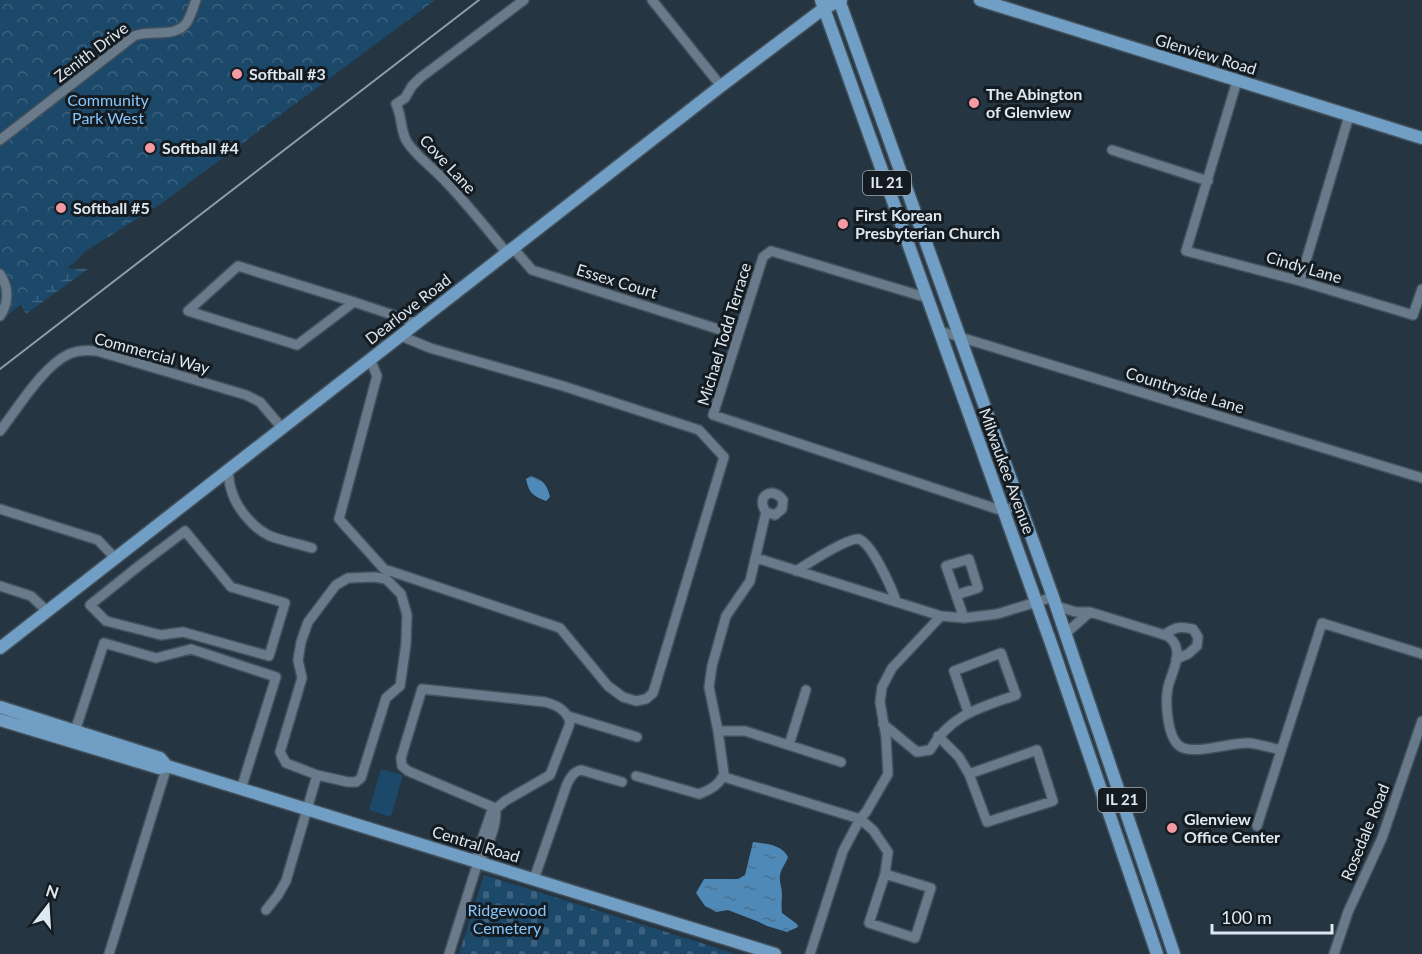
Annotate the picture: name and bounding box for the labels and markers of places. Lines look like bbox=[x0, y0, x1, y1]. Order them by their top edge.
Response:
place label: Softball #3 bbox=[249, 64, 326, 83]
marker: Softball #3 bbox=[230, 67, 244, 81]
place label: The Abington of Glenview bbox=[986, 84, 1082, 121]
marker: The Abington of Glenview bbox=[967, 96, 981, 110]
place label: Softball #4 bbox=[162, 138, 239, 157]
marker: Softball #4 bbox=[143, 141, 157, 155]
place label: Softball #5 bbox=[73, 198, 150, 217]
marker: Softball #5 bbox=[54, 201, 68, 215]
place label: First Korean Presbyterian Church bbox=[855, 205, 1000, 242]
marker: First Korean Presbyterian Church bbox=[836, 217, 850, 231]
place label: Glenview Office Center bbox=[1184, 809, 1280, 846]
marker: Glenview Office Center bbox=[1165, 821, 1179, 835]

